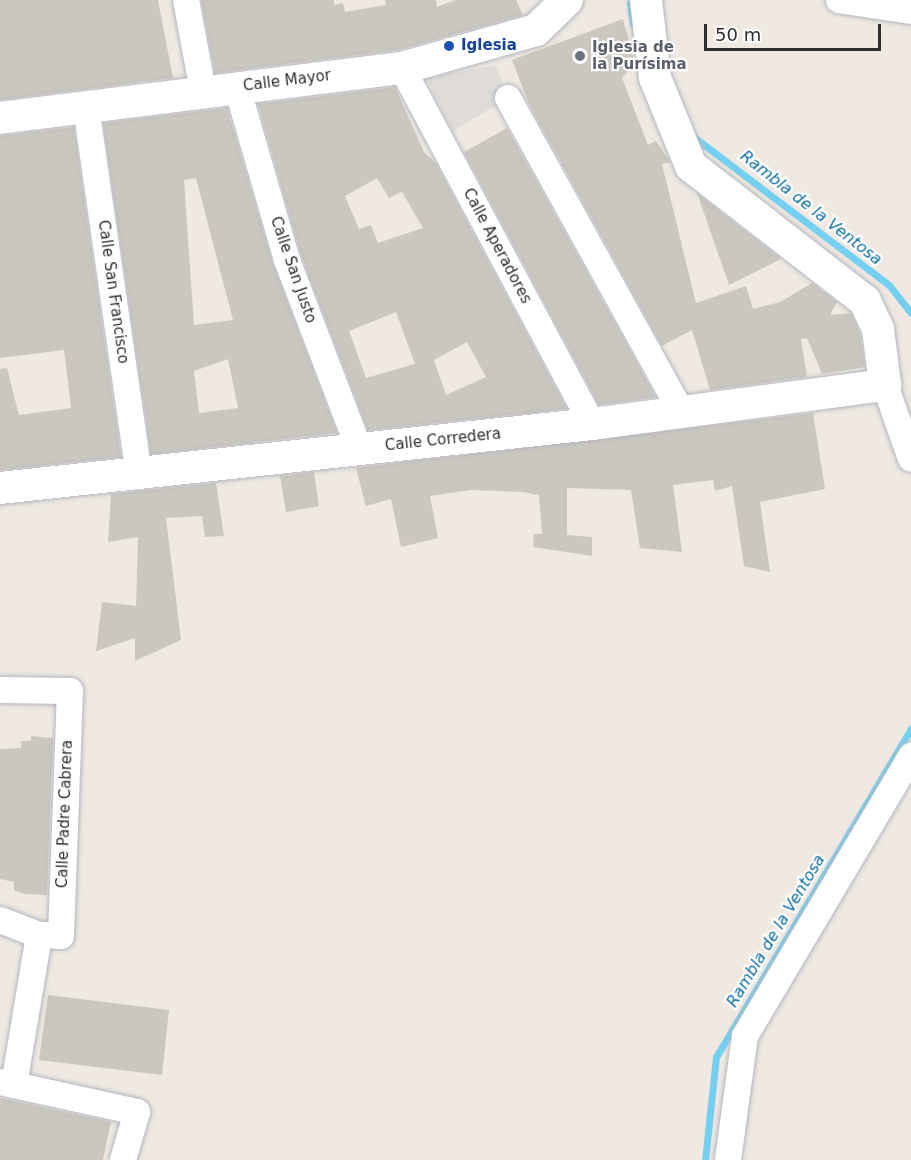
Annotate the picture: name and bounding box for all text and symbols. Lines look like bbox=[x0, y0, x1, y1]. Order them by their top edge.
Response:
scale bar bbox=[707, 12, 884, 50]
text: 50 m bbox=[715, 24, 761, 45]
place label: Iglesia bbox=[461, 37, 517, 55]
place label: Iglesia de la Purísima bbox=[592, 38, 687, 73]
marker: Iglesia bbox=[442, 39, 456, 53]
marker: Iglesia de la Purísima bbox=[573, 49, 587, 63]
street label: Calle Mayor bbox=[242, 67, 332, 95]
water label: Rambla de la Ventosa bbox=[736, 147, 886, 269]
street label: Calle Aperadores bbox=[459, 185, 535, 307]
street label: Calle San Justo bbox=[266, 214, 320, 326]
street label: Calle San Francisco bbox=[94, 219, 132, 365]
street label: Calle Corredera bbox=[384, 425, 502, 455]
street label: Calle Padre Cabrera bbox=[53, 739, 77, 889]
water label: Rambla de la Ventosa bbox=[723, 851, 829, 1011]

